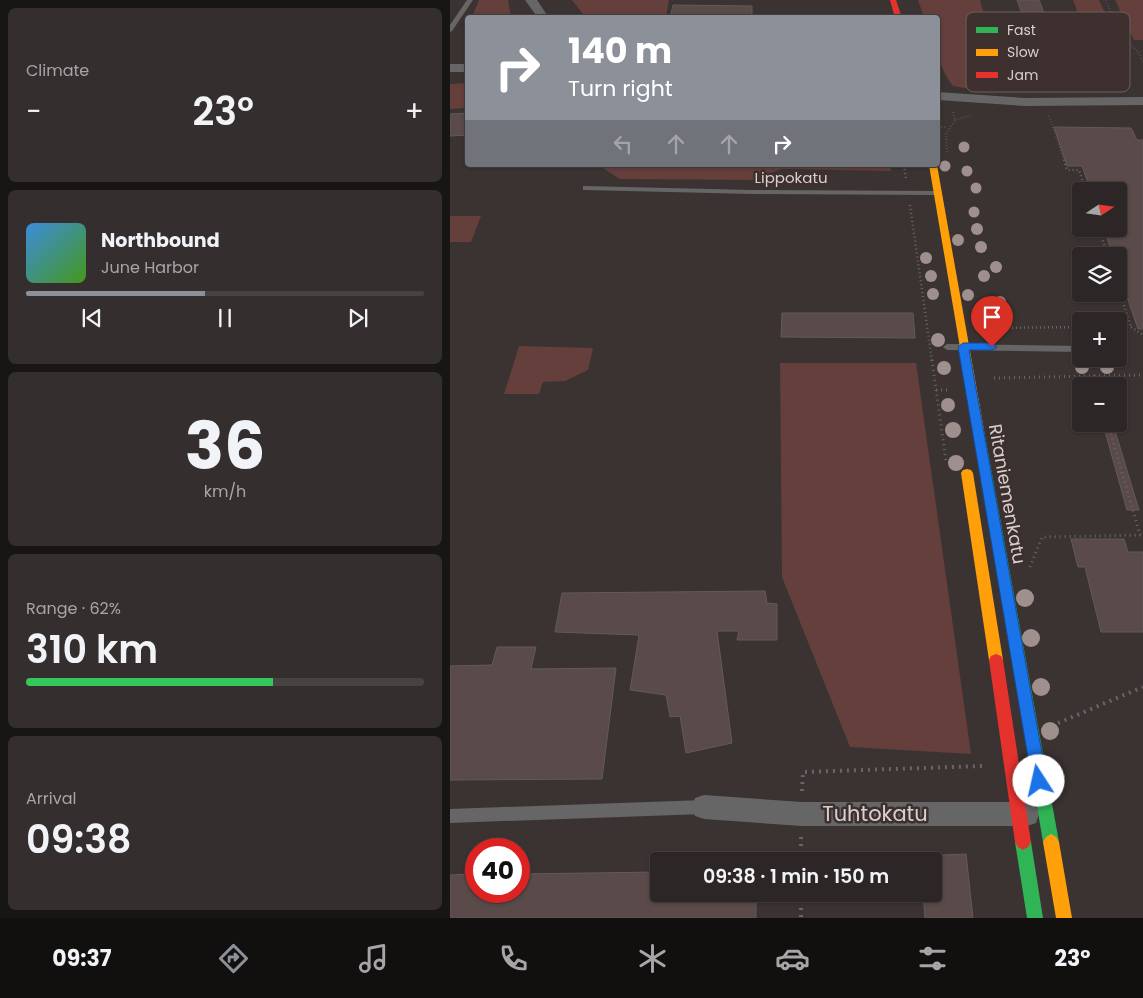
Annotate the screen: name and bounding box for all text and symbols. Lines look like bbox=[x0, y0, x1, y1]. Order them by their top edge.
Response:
legend bbox=[966, 12, 1130, 92]
text: Fast bbox=[1007, 20, 1036, 40]
text: 140 m bbox=[568, 26, 672, 75]
icon: right bbox=[485, 35, 550, 100]
text: Slow bbox=[1007, 42, 1040, 62]
text: Climate bbox=[26, 59, 89, 82]
text: Jam bbox=[1007, 65, 1038, 85]
text: Turn right bbox=[568, 73, 673, 104]
text: 23° bbox=[192, 85, 254, 138]
text: − bbox=[26, 92, 41, 131]
text: + bbox=[405, 92, 424, 131]
icon: left bbox=[609, 130, 637, 158]
icon: ahead bbox=[662, 130, 690, 158]
icon: ahead bbox=[715, 130, 743, 158]
icon: right bbox=[768, 130, 796, 158]
street label: Lippokatu bbox=[755, 167, 827, 188]
north arrow bbox=[1072, 182, 1128, 238]
map controls bbox=[1072, 182, 1127, 432]
text: Northbound bbox=[101, 227, 220, 254]
button: layers bbox=[1072, 247, 1127, 302]
text: June Harbor bbox=[101, 256, 199, 279]
pin bbox=[971, 296, 1013, 347]
icon: arrive bbox=[978, 303, 1006, 331]
icon: previous bbox=[78, 304, 106, 332]
icon: pause bbox=[211, 304, 239, 332]
icon: next bbox=[344, 304, 372, 332]
button: + bbox=[1072, 312, 1127, 367]
button: − bbox=[1072, 377, 1127, 432]
text: 36 bbox=[185, 401, 265, 492]
street label: Ritaniemenkatu bbox=[983, 422, 1032, 566]
text: km/h bbox=[204, 480, 246, 503]
text: Range · 62% bbox=[26, 597, 121, 620]
text: 310 km bbox=[26, 623, 158, 676]
position arrow bbox=[1012, 754, 1064, 806]
text: Arrival bbox=[26, 787, 76, 810]
street label: Tuhtokatu bbox=[822, 799, 928, 828]
text: 09:38 bbox=[26, 813, 132, 866]
speed limit sign: 40 bbox=[465, 838, 530, 903]
text: 09:38 · 1 min · 150 m bbox=[703, 863, 889, 890]
icon: directions bbox=[216, 941, 251, 976]
icon: music bbox=[356, 941, 391, 976]
icon: phone bbox=[496, 941, 531, 976]
icon: climate bbox=[635, 941, 670, 976]
icon: car bbox=[775, 941, 810, 976]
icon: filters bbox=[915, 941, 950, 976]
text: 09:37 bbox=[52, 943, 112, 974]
text: 23° bbox=[1054, 943, 1091, 974]

